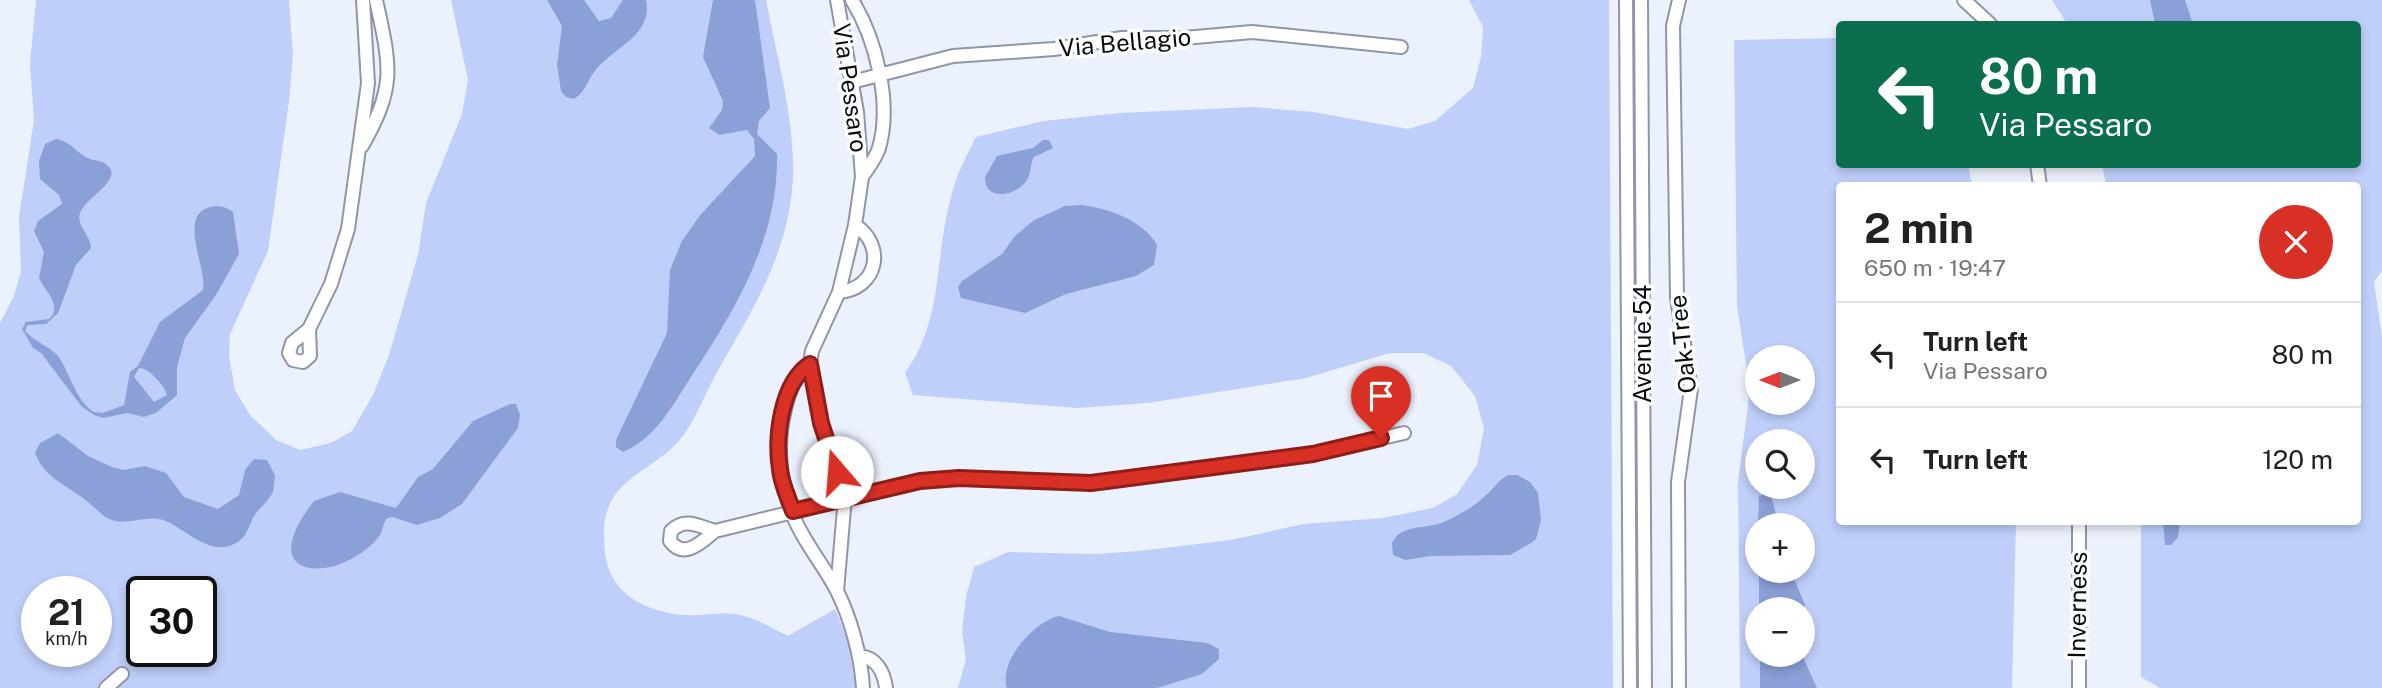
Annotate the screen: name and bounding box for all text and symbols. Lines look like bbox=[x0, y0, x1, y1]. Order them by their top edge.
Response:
street label: Via Pessaro bbox=[828, 21, 874, 154]
street label: Via Bellagio bbox=[1058, 22, 1192, 62]
text: 80 m bbox=[1979, 47, 2098, 105]
icon: left bbox=[1864, 49, 1955, 140]
text: Via Pessaro bbox=[1979, 106, 2152, 143]
text: 2 min bbox=[1864, 203, 1974, 252]
button: close bbox=[2259, 205, 2333, 279]
text: 650 m · 19:47 bbox=[1864, 254, 2006, 281]
street label: Avenue 54 bbox=[1628, 285, 1656, 403]
street label: Oak-Tree bbox=[1663, 293, 1701, 395]
text: Turn left bbox=[1923, 326, 2028, 357]
icon: left bbox=[1864, 336, 1902, 374]
text: 80 m bbox=[2272, 339, 2333, 370]
north arrow bbox=[1745, 345, 1815, 415]
map controls bbox=[1745, 345, 1815, 667]
text: Via Pessaro bbox=[1923, 357, 2048, 384]
pin bbox=[1351, 366, 1411, 438]
icon: arrive bbox=[1362, 377, 1400, 415]
button: search bbox=[1745, 429, 1815, 499]
position arrow bbox=[800, 435, 874, 509]
icon: left bbox=[1864, 441, 1902, 479]
text: Turn left bbox=[1923, 444, 2028, 475]
text: 120 m bbox=[2262, 444, 2333, 475]
button: + bbox=[1745, 513, 1815, 583]
street label: Inverness bbox=[2062, 551, 2092, 659]
speed limit sign: 30 bbox=[126, 576, 217, 667]
text: 21 bbox=[48, 592, 85, 633]
button: − bbox=[1745, 597, 1815, 667]
text: km/h bbox=[45, 628, 88, 649]

